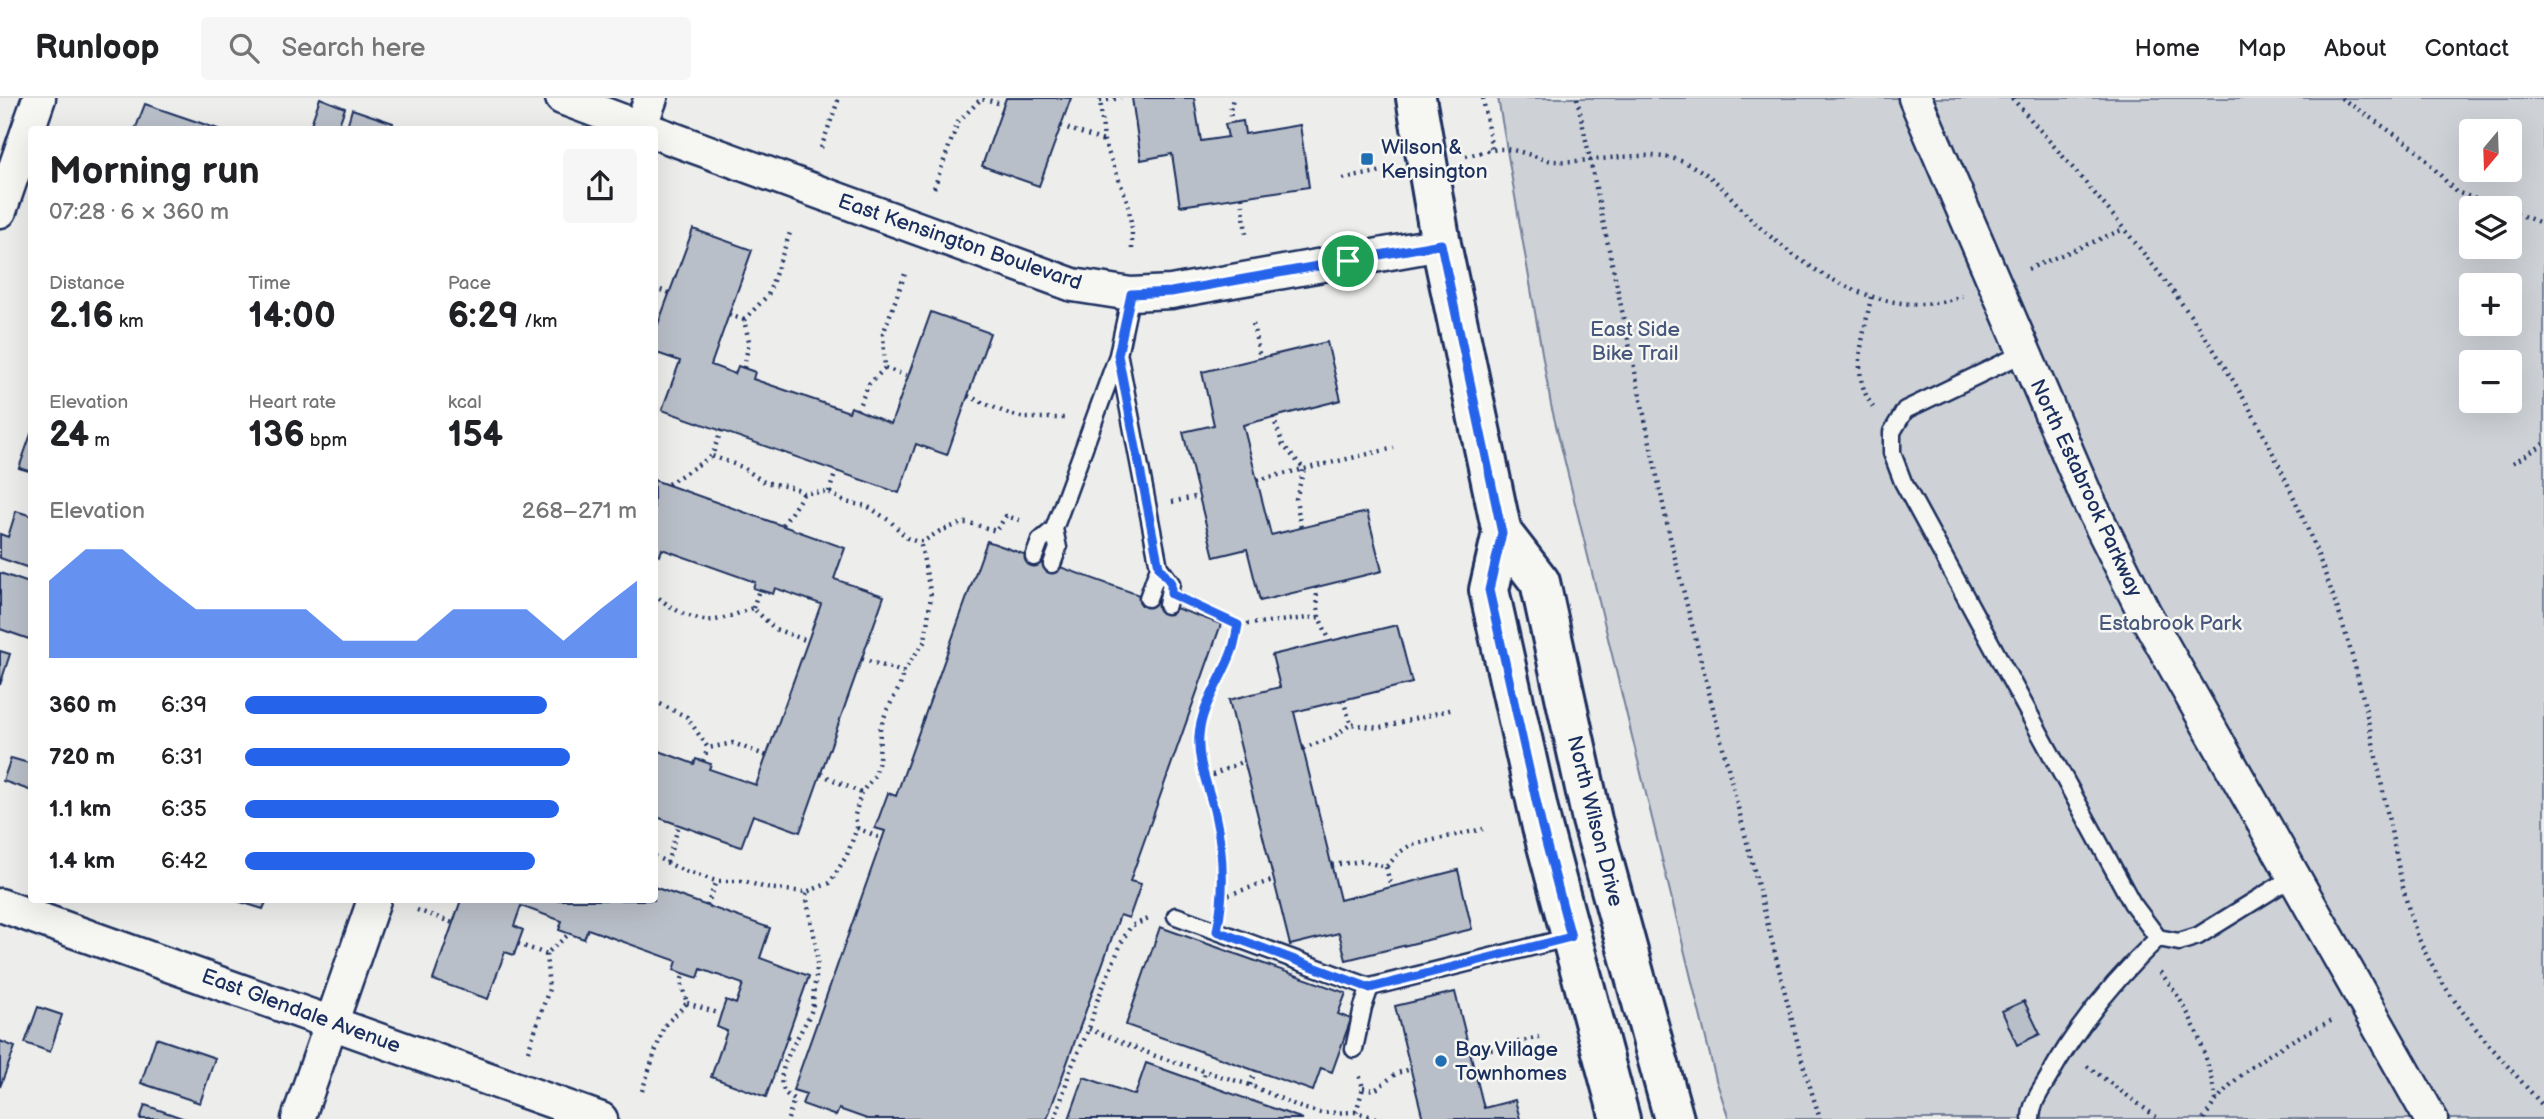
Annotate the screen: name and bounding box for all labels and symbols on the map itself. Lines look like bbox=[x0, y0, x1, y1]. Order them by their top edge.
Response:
north arrow bbox=[2459, 119, 2522, 182]
place label: Wilson & Kensington bbox=[1381, 135, 1487, 184]
marker: Wilson & Kensington bbox=[1359, 151, 1375, 167]
street label: East Kensington Boulevard bbox=[835, 189, 1085, 295]
pin bbox=[1318, 231, 1378, 291]
park label: East Side Bike Trail bbox=[1590, 317, 1680, 366]
street label: North Estabrook Parkway bbox=[2024, 375, 2148, 601]
park label: Estabrook Park bbox=[2099, 611, 2242, 636]
street label: North Wilson Drive bbox=[1562, 733, 1628, 909]
street label: East Glendale Avenue bbox=[198, 963, 404, 1059]
place label: Bay Village Townhomes bbox=[1455, 1037, 1567, 1086]
marker: Bay Village Townhomes bbox=[1433, 1053, 1449, 1069]

